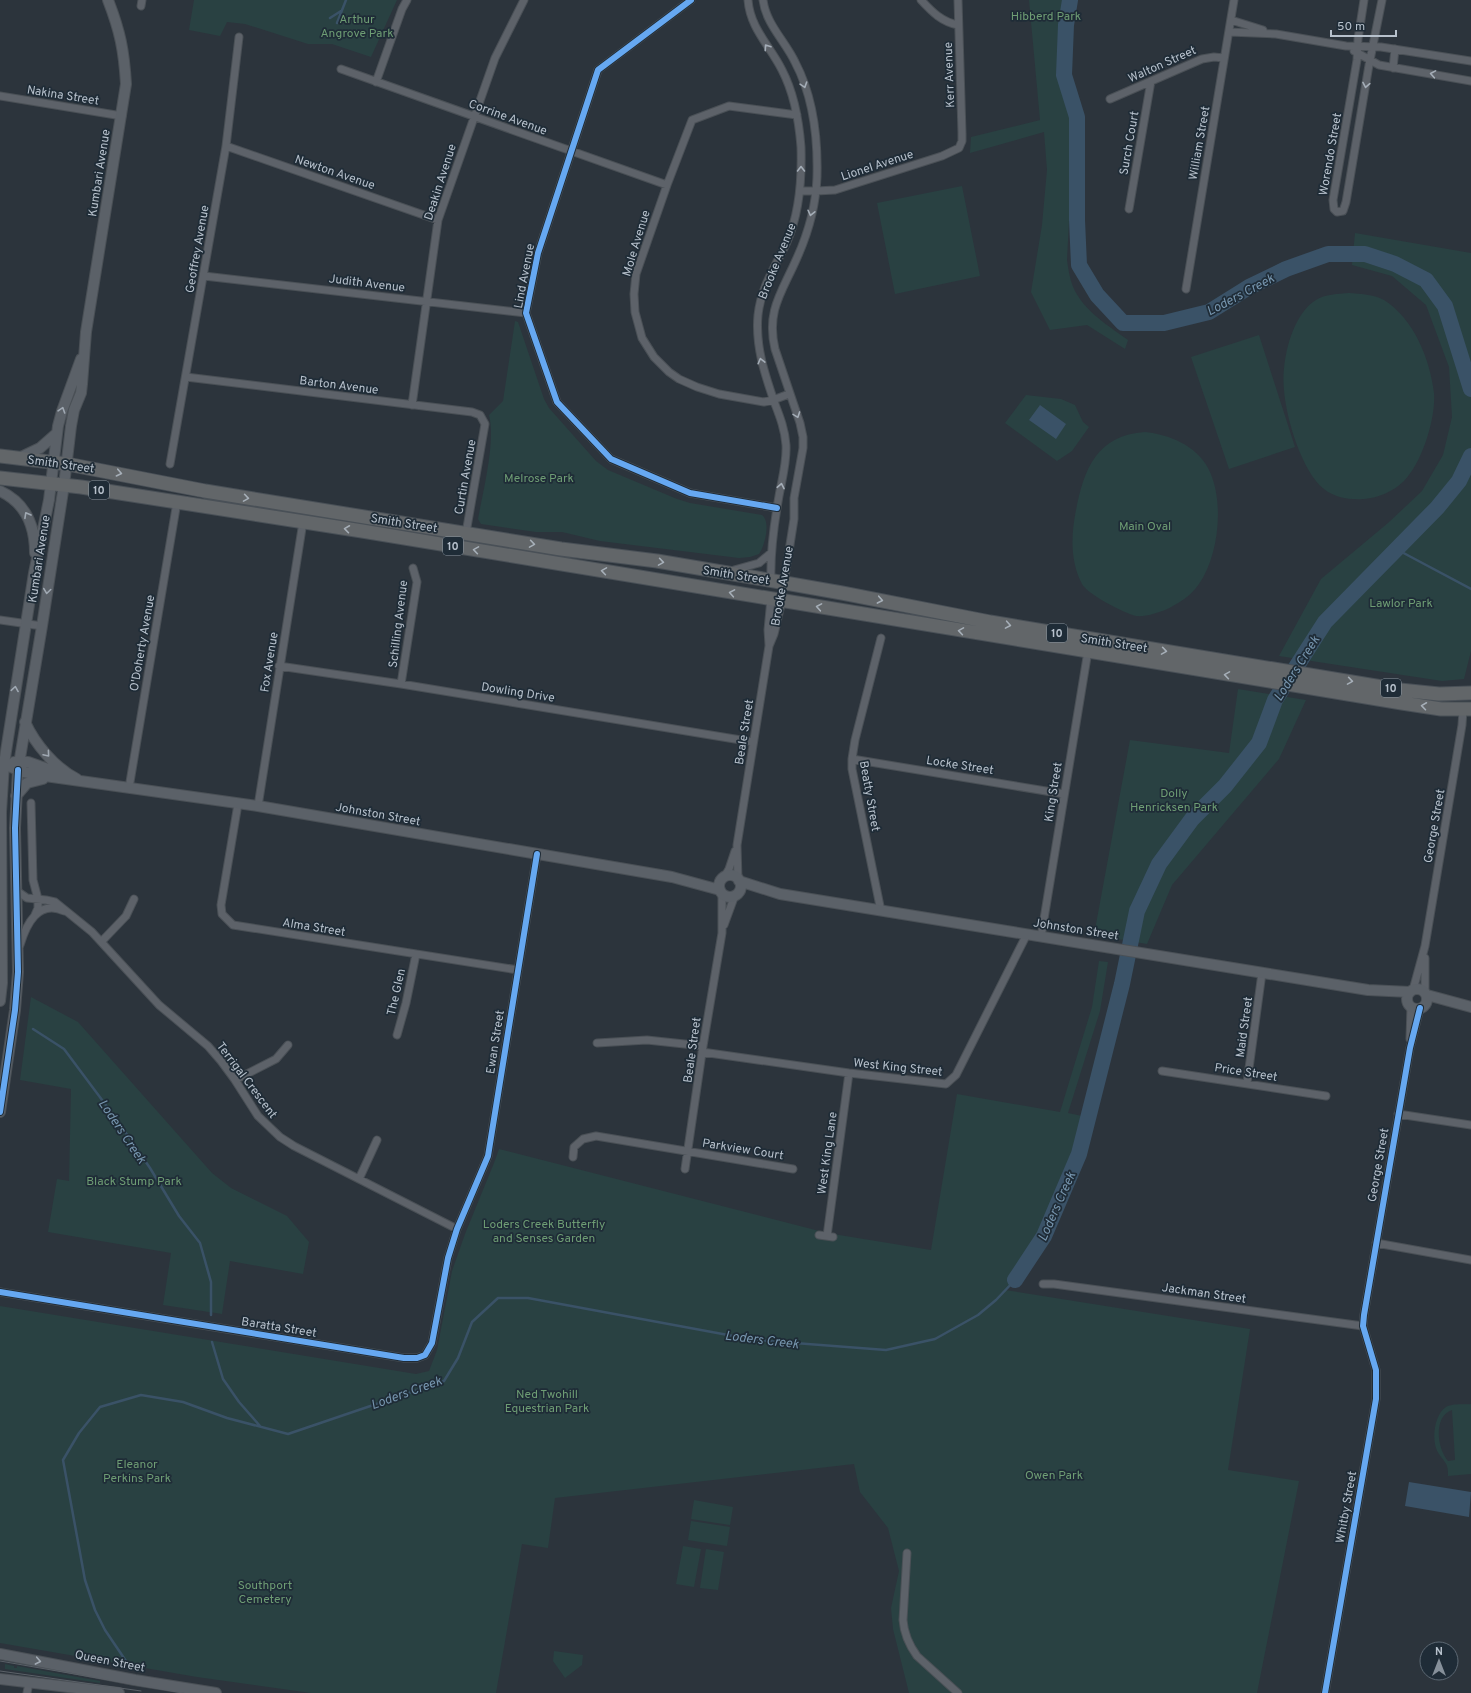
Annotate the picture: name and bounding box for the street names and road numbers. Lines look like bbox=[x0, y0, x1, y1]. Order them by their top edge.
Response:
street label: Kerr Avenue bbox=[941, 42, 959, 108]
street label: Walton Street bbox=[1126, 43, 1199, 87]
street label: Nakina Street bbox=[26, 82, 100, 110]
street label: Corrine Avenue bbox=[466, 96, 549, 140]
street label: William Street bbox=[1186, 105, 1214, 181]
street label: Surch Court bbox=[1116, 110, 1143, 176]
street label: Worendo Street bbox=[1316, 112, 1346, 197]
street label: Kumbari Avenue bbox=[85, 128, 115, 218]
street label: Deakin Avenue bbox=[421, 142, 461, 223]
street label: Lionel Avenue bbox=[839, 147, 916, 185]
street label: Newton Avenue bbox=[292, 152, 377, 194]
street label: Geoffrey Avenue bbox=[182, 204, 214, 294]
street label: Mole Avenue bbox=[619, 208, 655, 278]
street label: Brooke Avenue bbox=[755, 221, 800, 302]
street label: Lind Avenue bbox=[511, 242, 539, 310]
street label: Judith Avenue bbox=[328, 271, 406, 297]
street label: Barton Avenue bbox=[298, 373, 379, 399]
street label: Curtin Avenue bbox=[452, 438, 480, 516]
street label: Smith Street bbox=[26, 452, 95, 478]
road number: 10 bbox=[89, 481, 109, 499]
street label: Smith Street bbox=[369, 511, 438, 537]
street label: Kumbari Avenue bbox=[25, 514, 55, 604]
road number: 10 bbox=[443, 537, 463, 555]
street label: Brooke Avenue bbox=[768, 545, 798, 627]
street label: Smith Street bbox=[701, 563, 770, 589]
street label: Schilling Avenue bbox=[386, 579, 412, 669]
street label: O'Doherty Avenue bbox=[127, 594, 159, 693]
road number: 10 bbox=[1047, 624, 1067, 642]
street label: Fox Avenue bbox=[257, 631, 283, 693]
street label: Smith Street bbox=[1079, 631, 1148, 657]
street label: Dowling Drive bbox=[480, 679, 556, 707]
road number: 10 bbox=[1381, 679, 1401, 697]
street label: Beale Street bbox=[732, 698, 758, 766]
street label: Locke Street bbox=[925, 753, 995, 779]
street label: Beatty Street bbox=[855, 760, 883, 833]
street label: King Street bbox=[1041, 761, 1067, 823]
street label: George Street bbox=[1421, 788, 1449, 864]
street label: Johnston Street bbox=[334, 800, 422, 830]
street label: Alma Street bbox=[281, 915, 347, 941]
street label: Johnston Street bbox=[1032, 915, 1120, 945]
street label: The Glen bbox=[384, 967, 410, 1017]
street label: Maid Street bbox=[1233, 996, 1257, 1059]
street label: Ewan Street bbox=[483, 1009, 509, 1075]
street label: Beale Street bbox=[680, 1016, 706, 1084]
street label: Terrigal Crescent bbox=[212, 1039, 280, 1122]
street label: West King Street bbox=[853, 1055, 943, 1081]
street label: Price Street bbox=[1213, 1060, 1279, 1086]
street label: West King Lane bbox=[814, 1111, 842, 1195]
street label: George Street bbox=[1365, 1127, 1393, 1203]
street label: Parkview Court bbox=[701, 1136, 785, 1164]
street label: Jackman Street bbox=[1161, 1280, 1247, 1308]
street label: Baratta Street bbox=[240, 1314, 318, 1342]
street label: Whitby Street bbox=[1333, 1470, 1361, 1545]
street label: Queen Street bbox=[73, 1647, 146, 1677]

